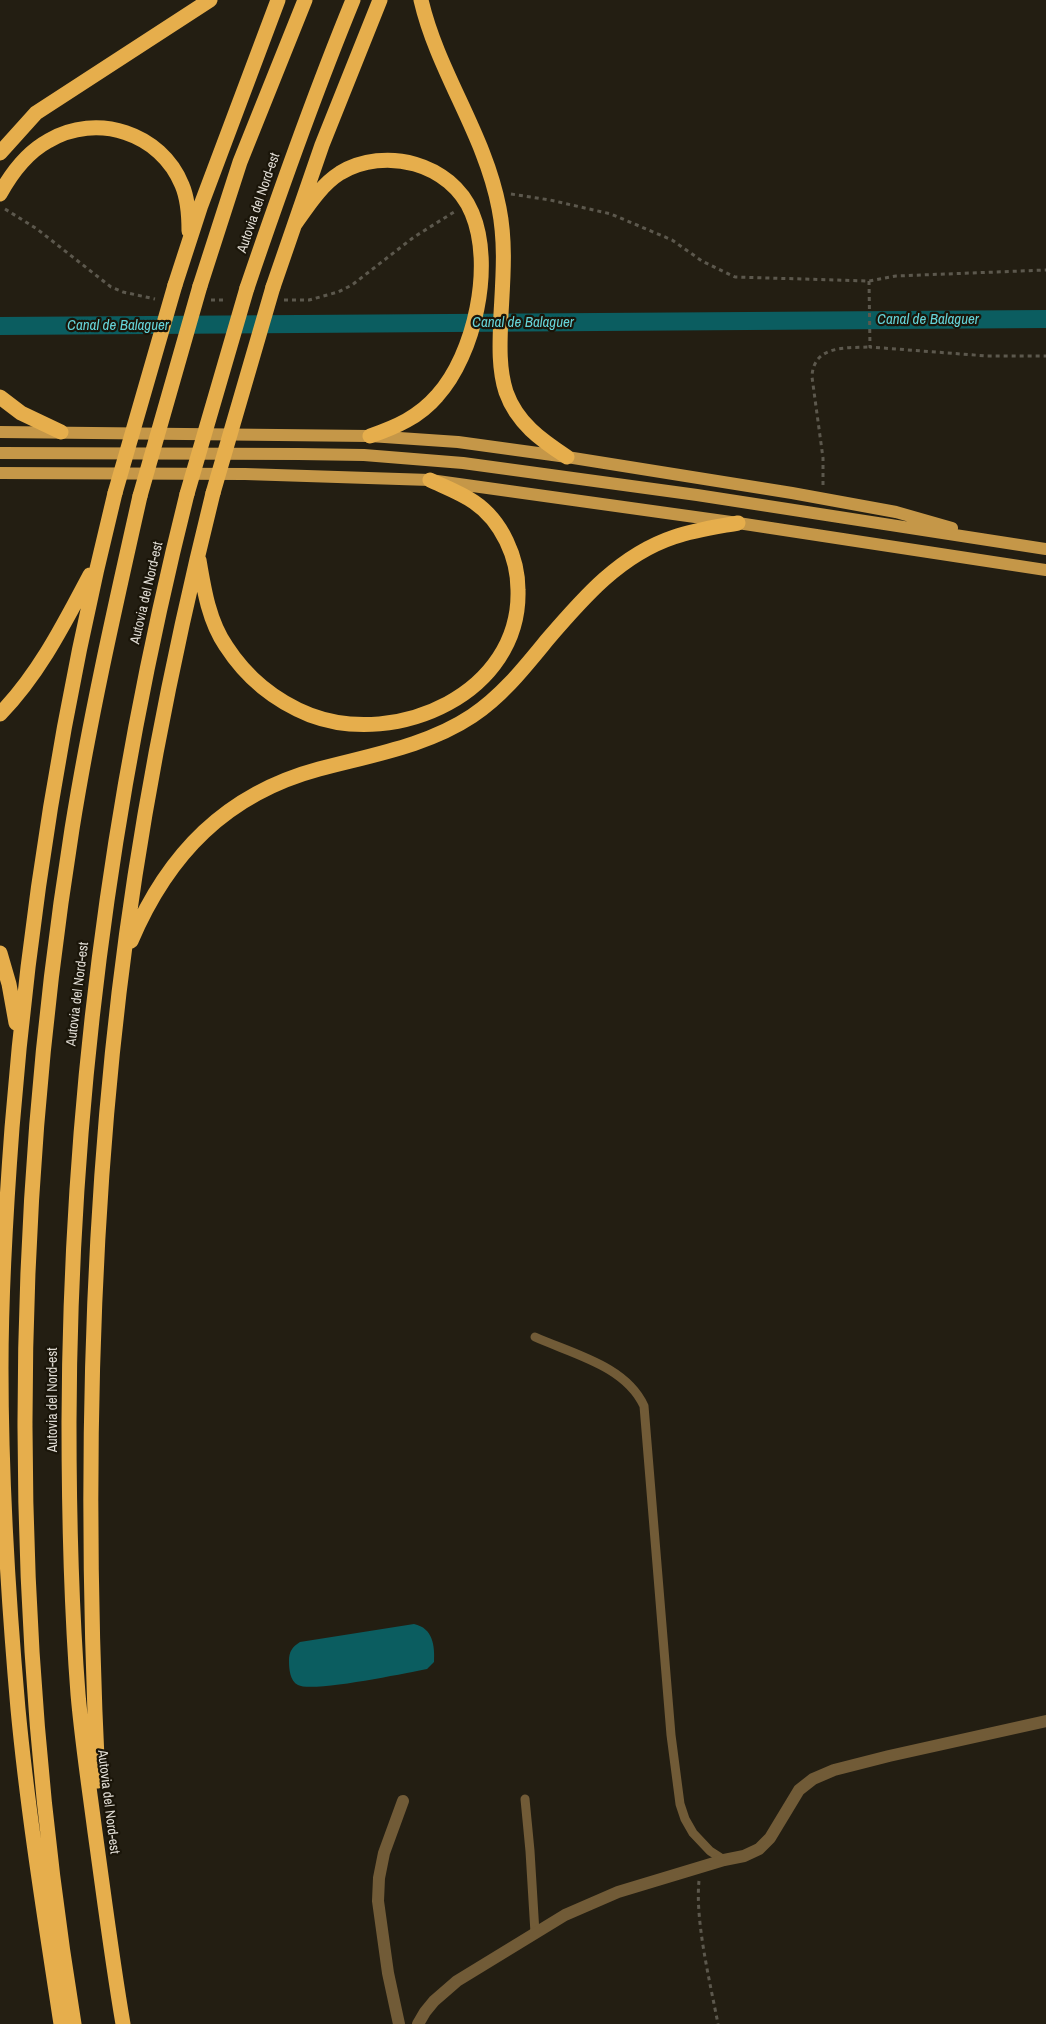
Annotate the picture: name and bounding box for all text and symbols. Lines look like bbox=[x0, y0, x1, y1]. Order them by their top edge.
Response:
street label: Autovia del Nord-est bbox=[234, 151, 284, 255]
water label: Canal de Balaguer bbox=[877, 311, 979, 329]
water label: Canal de Balaguer bbox=[472, 314, 574, 332]
water label: Canal de Balaguer bbox=[67, 317, 169, 335]
street label: Autovia del Nord-est bbox=[127, 540, 167, 646]
street label: Autovia del Nord-est bbox=[63, 941, 93, 1047]
street label: Autovia del Nord-est bbox=[45, 1348, 61, 1452]
street label: Autovia del Nord-est bbox=[93, 1749, 123, 1855]

